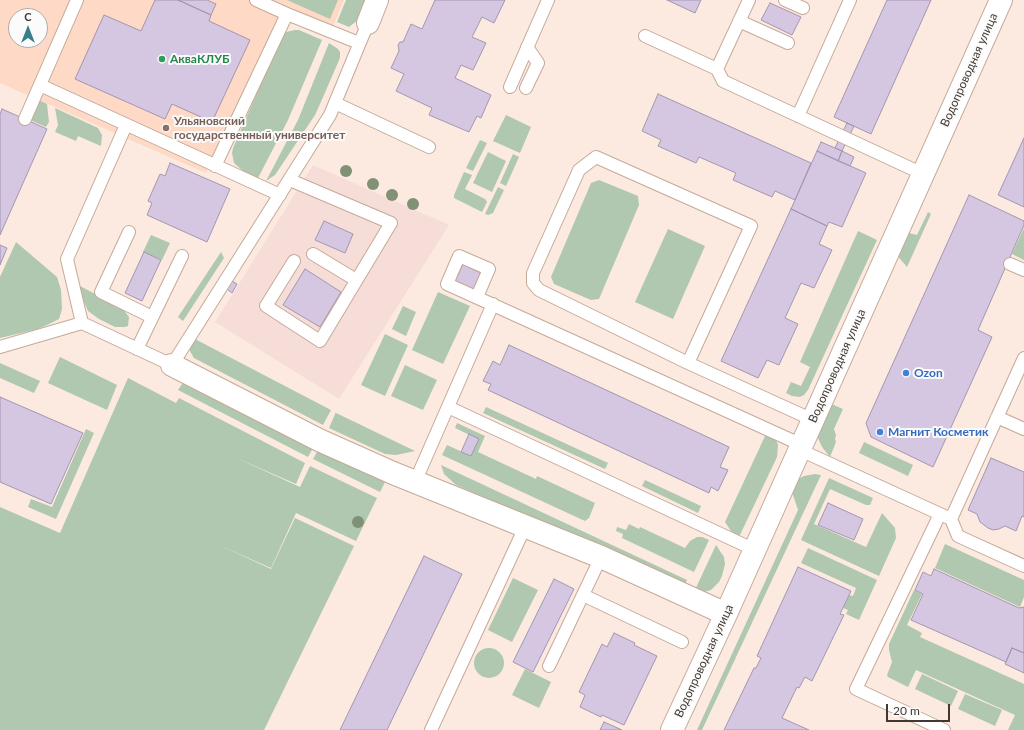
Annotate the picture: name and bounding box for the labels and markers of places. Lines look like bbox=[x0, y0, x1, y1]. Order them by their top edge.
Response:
place label: АкваКЛУБ bbox=[170, 52, 230, 66]
marker: АкваКЛУБ bbox=[157, 54, 167, 64]
place label: Ульяновский государственный университет bbox=[174, 114, 345, 142]
marker: Ульяновский государственный университет bbox=[161, 123, 171, 133]
place label: Ozon bbox=[914, 366, 943, 380]
marker: Ozon bbox=[901, 368, 911, 378]
place label: Магнит Косметик bbox=[888, 425, 988, 439]
marker: Магнит Косметик bbox=[875, 427, 885, 437]

